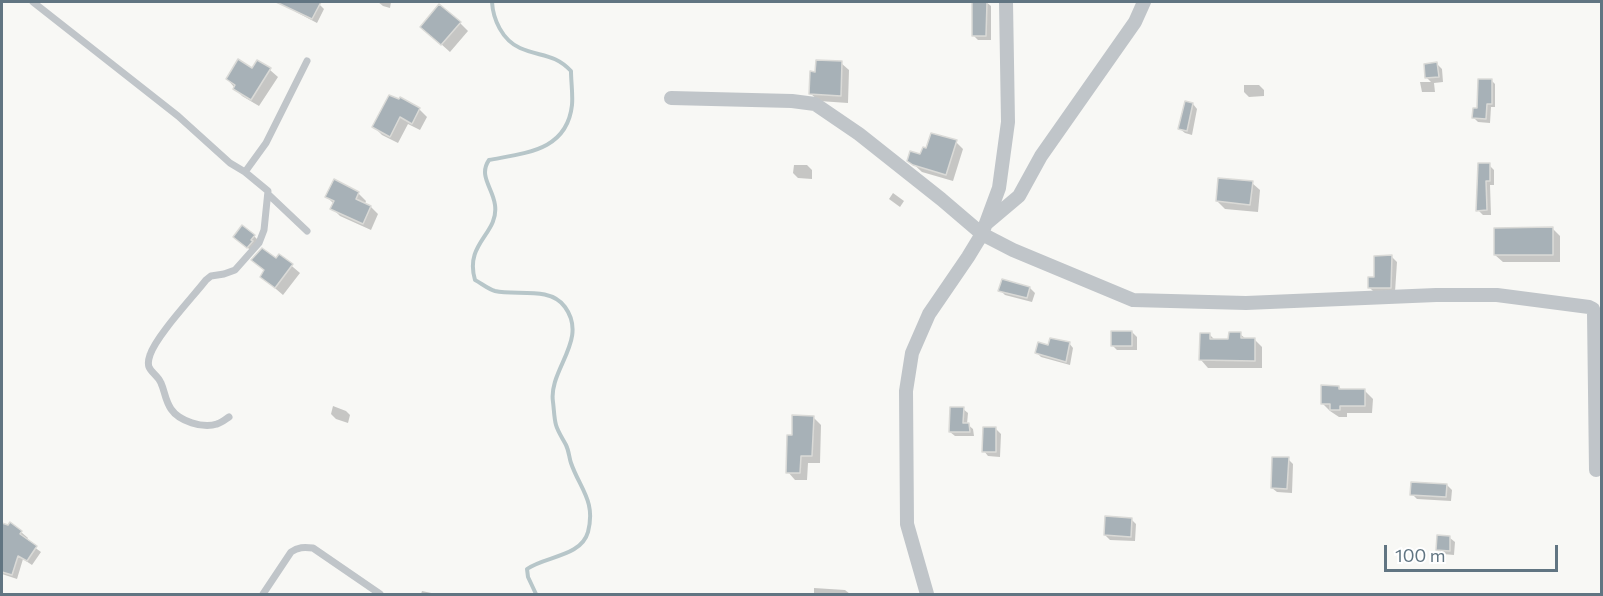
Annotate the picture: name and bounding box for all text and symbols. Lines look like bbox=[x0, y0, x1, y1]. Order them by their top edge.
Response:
scale bar bbox=[1387, 533, 1561, 571]
text: 100 m bbox=[1395, 544, 1445, 566]

